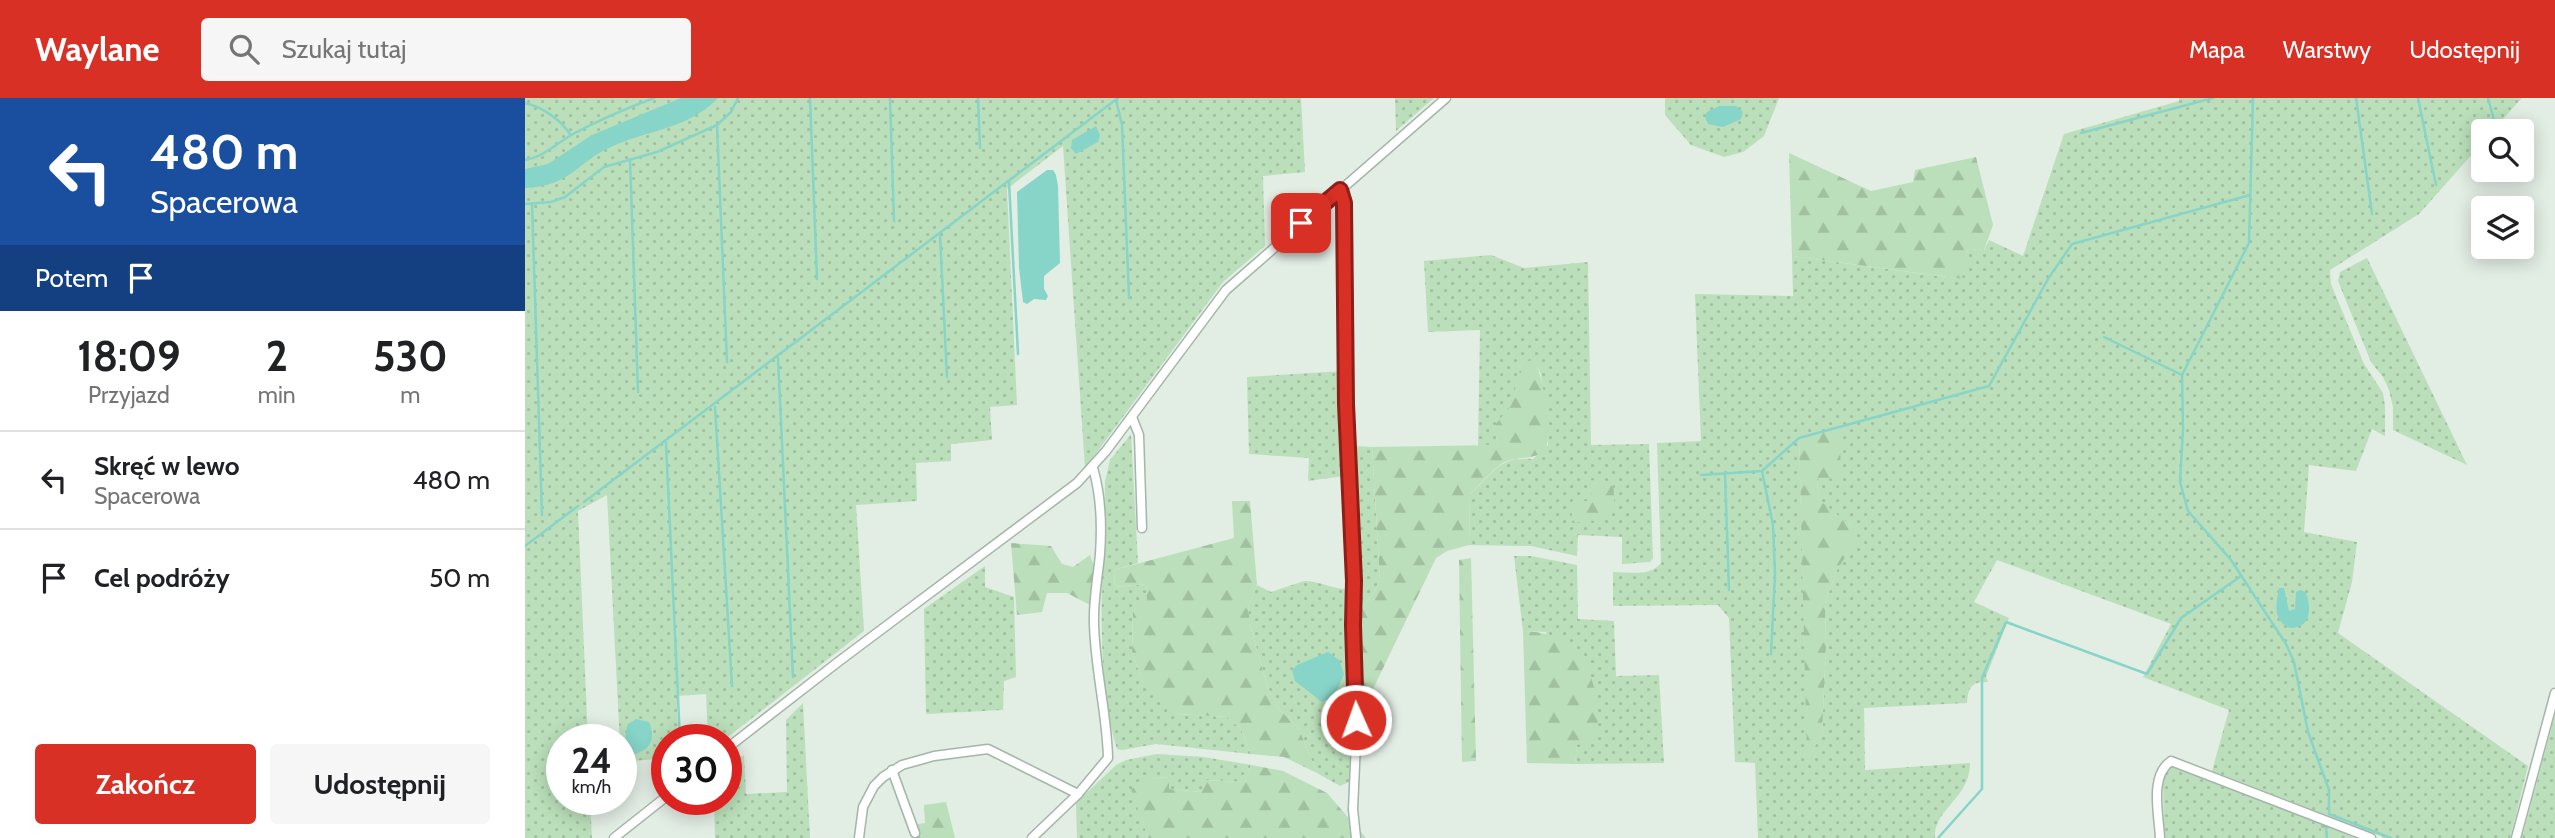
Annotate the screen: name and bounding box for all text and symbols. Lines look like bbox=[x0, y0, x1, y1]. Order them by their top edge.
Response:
search box bbox=[201, 18, 691, 81]
text: Waylane bbox=[35, 29, 159, 69]
icon: search bbox=[225, 30, 263, 68]
text: Szukaj tutaj bbox=[281, 33, 407, 65]
text: Mapa bbox=[2189, 35, 2245, 64]
text: Warstwy bbox=[2283, 35, 2371, 64]
text: Udostępnij bbox=[2409, 35, 2520, 64]
map controls bbox=[2471, 119, 2534, 259]
button: search bbox=[2471, 119, 2534, 182]
text: 480 m bbox=[150, 122, 298, 181]
icon: left bbox=[35, 126, 126, 217]
text: Spacerowa bbox=[150, 182, 298, 221]
pin bbox=[1271, 193, 1331, 253]
button: layers bbox=[2471, 196, 2534, 259]
icon: arrive bbox=[1282, 204, 1320, 242]
icon: arrive bbox=[122, 259, 160, 297]
text: Potem bbox=[35, 262, 108, 294]
text: 18:09 bbox=[77, 330, 181, 382]
text: 2 bbox=[266, 330, 288, 382]
text: 530 bbox=[373, 330, 448, 382]
text: Przyjazd bbox=[88, 381, 170, 409]
text: min bbox=[258, 381, 296, 409]
text: m bbox=[400, 381, 420, 409]
text: Skręć w lewo bbox=[94, 450, 240, 482]
icon: left bbox=[35, 461, 73, 499]
text: 480 m bbox=[412, 464, 490, 496]
text: Spacerowa bbox=[94, 482, 200, 510]
icon: arrive bbox=[35, 559, 73, 597]
text: Cel podróży bbox=[94, 562, 230, 594]
text: 50 m bbox=[429, 562, 490, 594]
position arrow bbox=[1319, 683, 1393, 757]
speed limit sign: 30 bbox=[651, 724, 742, 815]
text: 24 bbox=[571, 739, 612, 782]
button: Zakończ bbox=[35, 744, 256, 824]
button: Udostępnij bbox=[270, 744, 490, 824]
text: km/h bbox=[572, 776, 611, 798]

